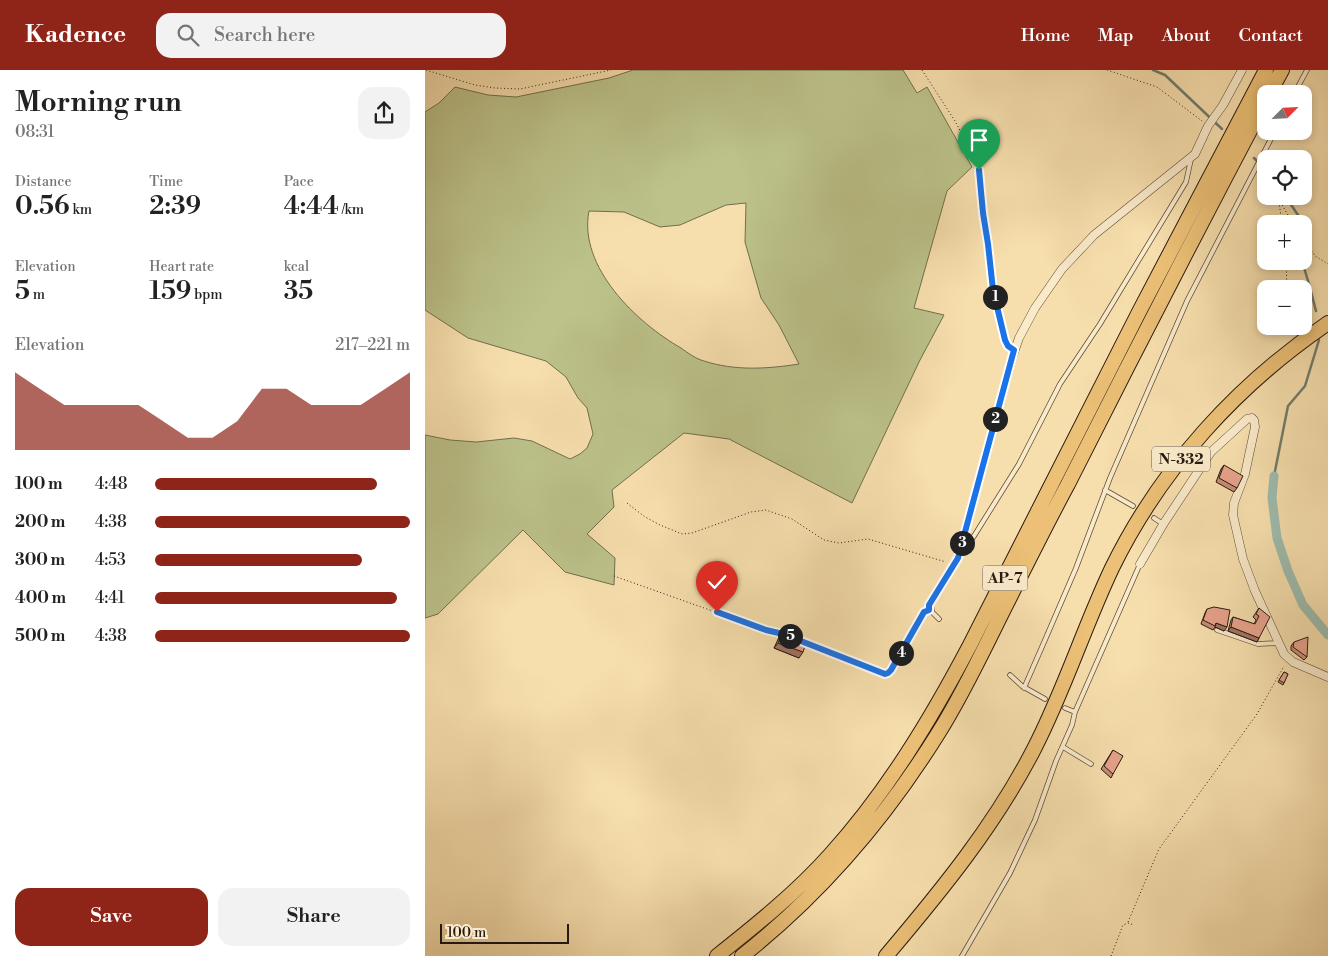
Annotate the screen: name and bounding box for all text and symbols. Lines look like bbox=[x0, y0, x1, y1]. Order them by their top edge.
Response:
search box bbox=[156, 13, 506, 58]
text: Kadence bbox=[25, 20, 126, 50]
icon: search bbox=[174, 21, 202, 49]
text: Search here bbox=[214, 23, 315, 47]
text: Home bbox=[1021, 24, 1070, 47]
text: Map bbox=[1098, 24, 1134, 47]
text: About bbox=[1162, 24, 1211, 47]
text: Contact bbox=[1239, 24, 1303, 47]
text: Morning run bbox=[15, 85, 182, 120]
north arrow bbox=[1257, 85, 1313, 140]
map controls bbox=[1257, 85, 1312, 335]
button: share bbox=[358, 87, 410, 139]
pin bbox=[958, 119, 1000, 170]
text: 08:31 bbox=[15, 122, 54, 142]
icon: arrive bbox=[965, 126, 993, 154]
button: locate bbox=[1257, 150, 1312, 205]
text: Distance bbox=[15, 173, 72, 191]
text: Time bbox=[149, 173, 183, 191]
text: Pace bbox=[284, 173, 314, 191]
text: 0.56 bbox=[15, 191, 70, 222]
text: 2:39 bbox=[149, 191, 201, 222]
text: 4:44 bbox=[284, 191, 339, 222]
text: km bbox=[70, 201, 92, 219]
text: /km bbox=[339, 201, 364, 219]
button: + bbox=[1257, 215, 1312, 270]
text: Elevation bbox=[15, 258, 76, 276]
text: Heart rate bbox=[149, 258, 214, 276]
text: kcal bbox=[284, 258, 309, 276]
text: 5 bbox=[15, 276, 30, 307]
text: 159 bbox=[149, 276, 191, 307]
text: 35 bbox=[284, 276, 313, 307]
button: − bbox=[1257, 280, 1312, 335]
pin: 1 bbox=[983, 284, 1007, 310]
text: m bbox=[30, 286, 45, 304]
text: bpm bbox=[191, 286, 223, 304]
text: 1 bbox=[992, 288, 999, 306]
text: Elevation bbox=[15, 335, 84, 355]
text: 217–221 m bbox=[335, 335, 410, 355]
pin: 2 bbox=[983, 406, 1007, 432]
text: 2 bbox=[991, 410, 1000, 428]
road number: N-332 bbox=[1152, 446, 1210, 472]
text: 100 m bbox=[15, 474, 63, 494]
text: 4:48 bbox=[95, 474, 127, 494]
text: 200 m bbox=[15, 512, 65, 532]
text: 4:38 bbox=[95, 512, 127, 532]
pin: 3 bbox=[949, 530, 975, 556]
text: 3 bbox=[958, 534, 967, 552]
text: 300 m bbox=[15, 550, 65, 570]
text: 4:53 bbox=[95, 550, 126, 570]
pin bbox=[696, 561, 738, 612]
road number: AP-7 bbox=[983, 566, 1027, 590]
icon: check bbox=[703, 568, 731, 596]
text: 400 m bbox=[15, 588, 66, 608]
text: 4:41 bbox=[95, 588, 125, 608]
pin: 5 bbox=[777, 624, 803, 648]
text: 500 m bbox=[15, 626, 65, 646]
text: 4:38 bbox=[95, 626, 127, 646]
text: 5 bbox=[786, 627, 795, 645]
pin: 4 bbox=[889, 640, 913, 666]
text: 4 bbox=[897, 644, 906, 662]
button: Save bbox=[15, 888, 208, 946]
button: Share bbox=[218, 888, 410, 946]
scale bar bbox=[440, 921, 569, 944]
text: 100 m bbox=[447, 924, 486, 942]

